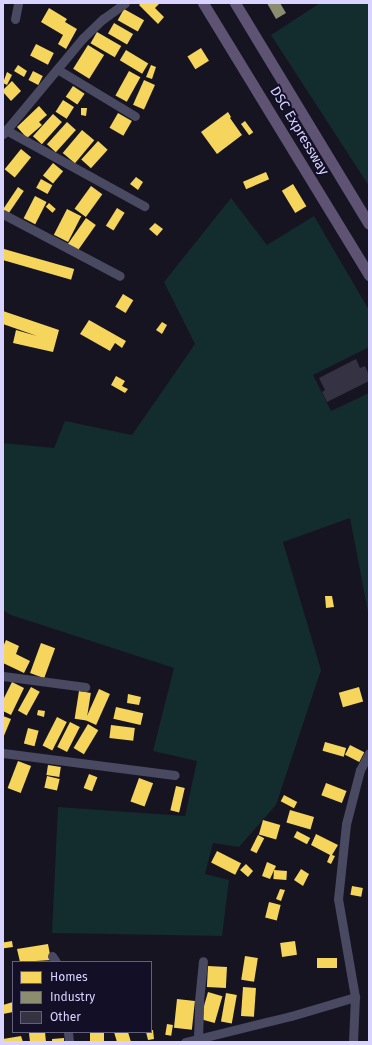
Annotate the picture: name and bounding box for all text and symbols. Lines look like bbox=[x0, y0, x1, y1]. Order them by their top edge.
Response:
street label: DSC Expressway bbox=[266, 84, 332, 178]
legend bbox=[12, 961, 152, 1033]
text: Homes bbox=[50, 970, 88, 984]
text: Industry bbox=[50, 990, 95, 1004]
text: Other bbox=[50, 1010, 81, 1024]

